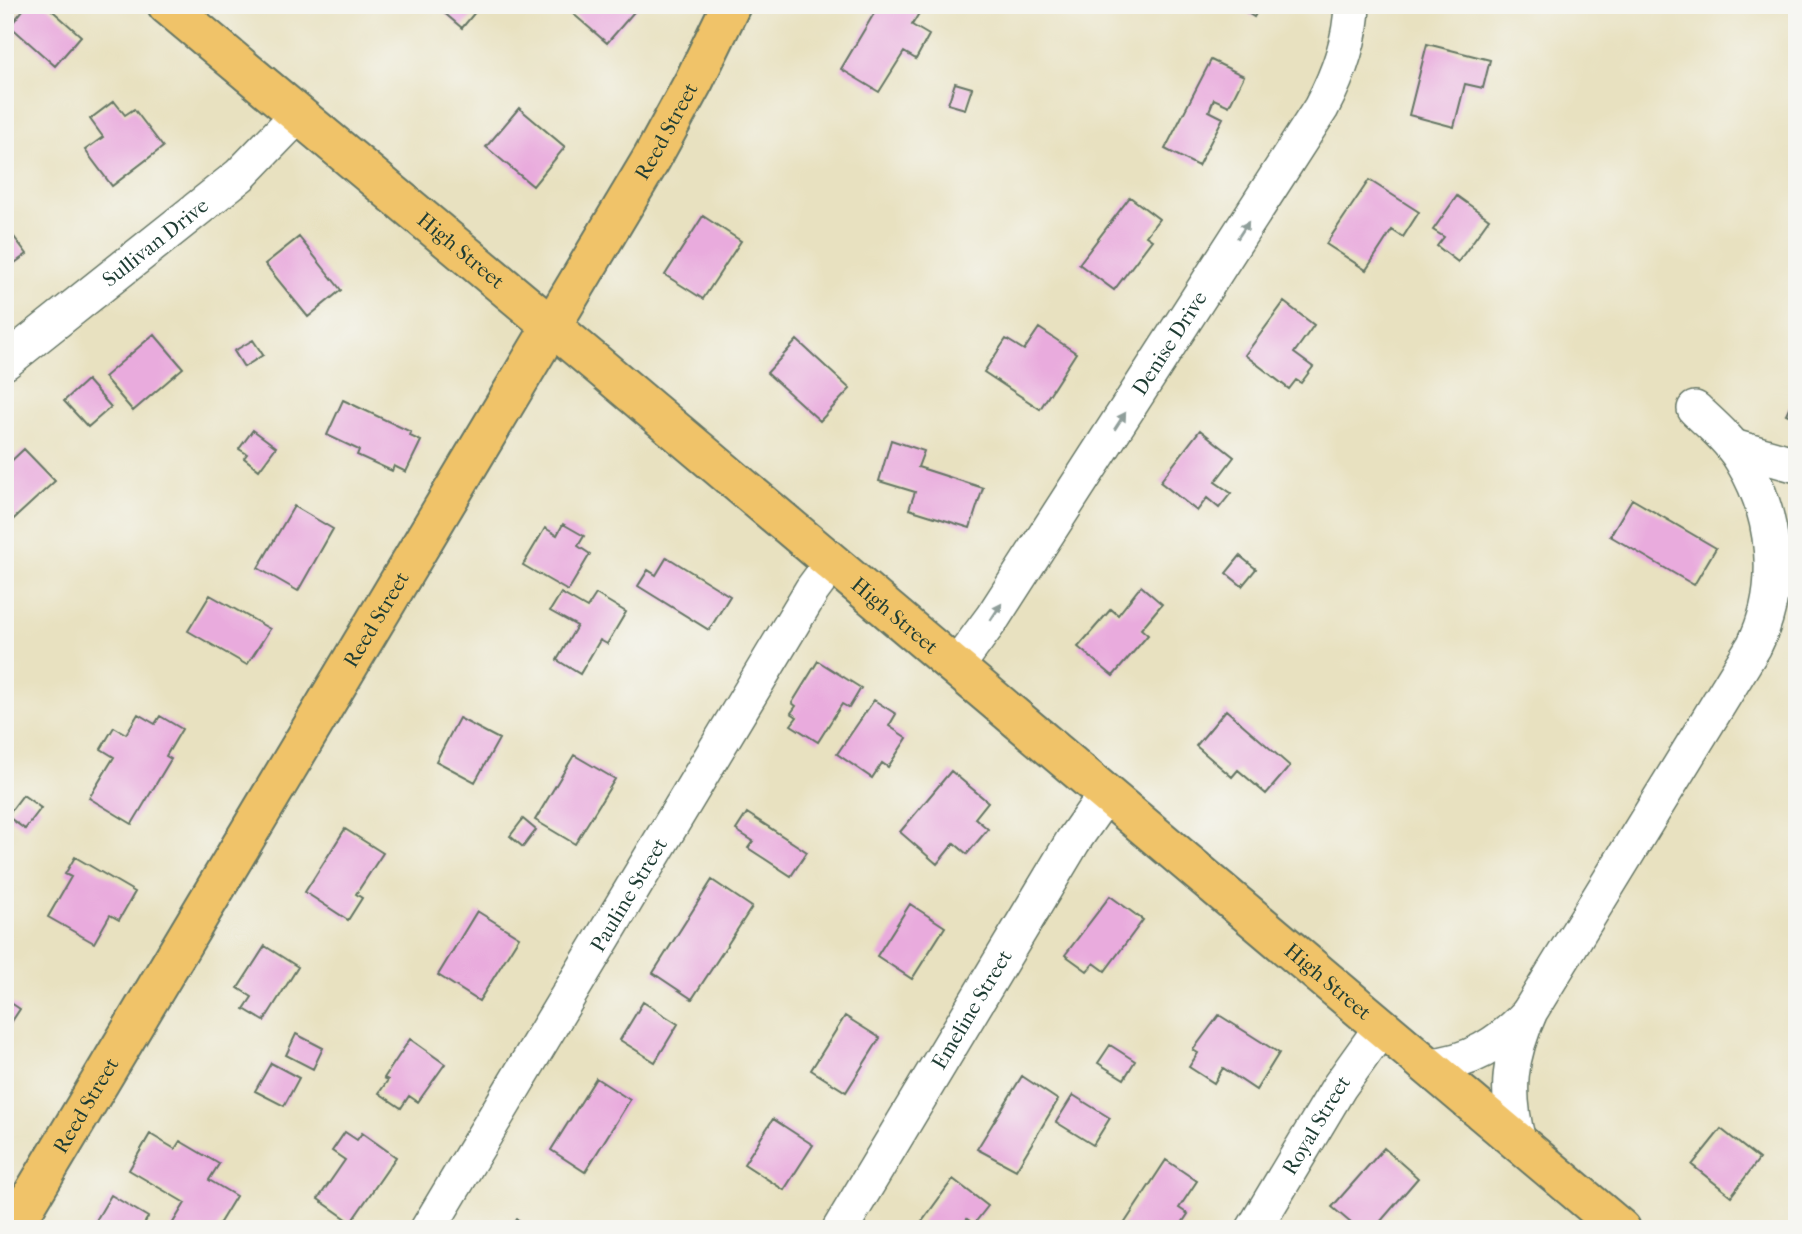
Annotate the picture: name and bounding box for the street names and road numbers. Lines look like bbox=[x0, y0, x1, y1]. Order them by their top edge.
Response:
street label: Reed Street bbox=[630, 78, 703, 184]
street label: Sullivan Drive bbox=[98, 193, 213, 292]
street label: High Street bbox=[413, 207, 510, 294]
street label: Denise Drive bbox=[1127, 287, 1212, 400]
street label: Reed Street bbox=[338, 567, 414, 672]
street label: High Street bbox=[847, 572, 943, 659]
street label: Pauline Street bbox=[586, 833, 673, 956]
street label: High Street bbox=[1280, 938, 1376, 1025]
street label: Emeline Street bbox=[927, 945, 1017, 1074]
street label: Reed Street bbox=[48, 1053, 124, 1158]
street label: Royal Street bbox=[1277, 1070, 1356, 1179]

